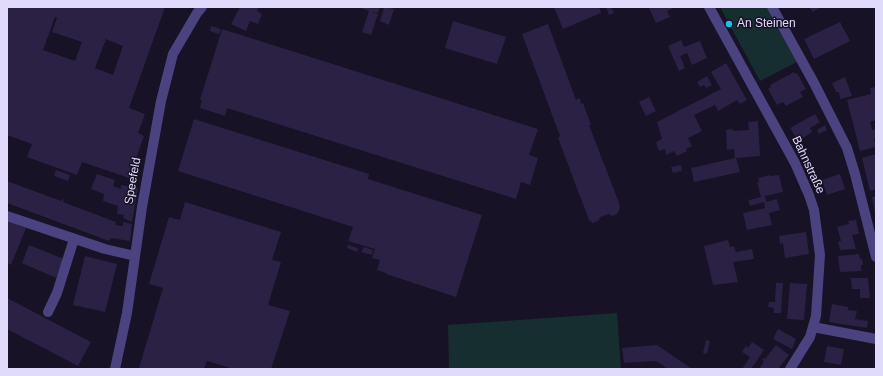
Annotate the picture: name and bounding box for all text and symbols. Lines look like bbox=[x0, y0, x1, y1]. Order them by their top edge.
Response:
place label: An Steinen bbox=[737, 17, 796, 31]
marker: An Steinen bbox=[724, 19, 734, 29]
street label: Bahnstraße bbox=[788, 134, 828, 196]
street label: Speefeld bbox=[122, 156, 144, 206]

